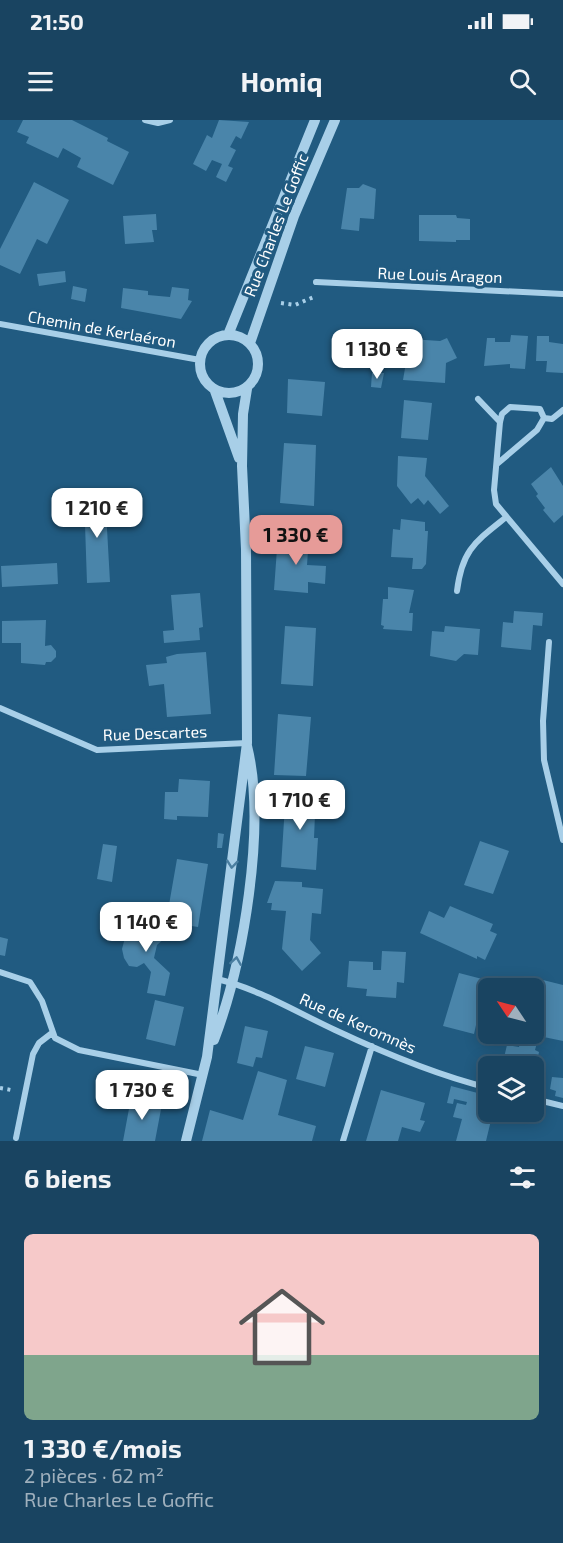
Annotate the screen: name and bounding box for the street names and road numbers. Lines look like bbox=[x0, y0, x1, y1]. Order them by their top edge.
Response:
street label: Rue Charles Le Goffic bbox=[239, 150, 312, 299]
street label: Rue Louis Aragon bbox=[377, 263, 503, 286]
street label: Chemin de Kerlaéron bbox=[26, 306, 178, 351]
street label: Rue Descartes bbox=[103, 721, 207, 744]
street label: Rue de Keromnès bbox=[297, 988, 419, 1057]

